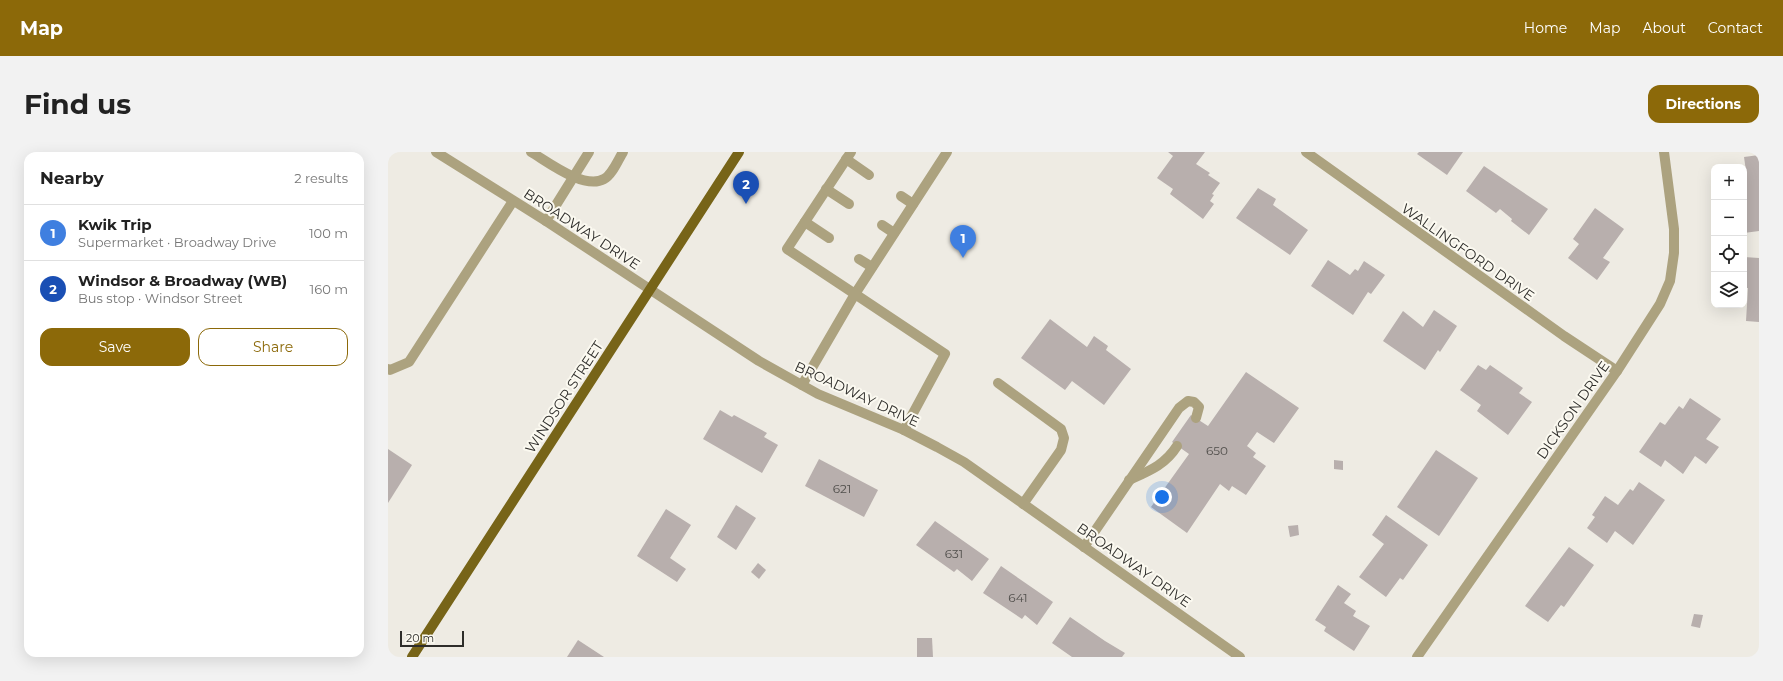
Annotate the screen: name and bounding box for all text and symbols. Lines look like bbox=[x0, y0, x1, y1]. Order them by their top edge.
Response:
text: Map bbox=[20, 17, 63, 40]
text: Home bbox=[1524, 19, 1567, 37]
text: Map bbox=[1589, 19, 1620, 37]
text: About bbox=[1642, 19, 1686, 37]
text: Contact bbox=[1708, 19, 1763, 37]
button: Directions bbox=[1648, 85, 1759, 123]
text: Find us bbox=[24, 87, 131, 121]
map controls bbox=[1711, 164, 1747, 308]
button: + bbox=[1711, 164, 1747, 200]
text: Nearby bbox=[40, 168, 104, 188]
text: 2 results bbox=[294, 170, 348, 186]
pin: 2 bbox=[733, 171, 759, 204]
street label: BROADWAY DRIVE bbox=[520, 185, 644, 273]
street label: WALLINGFORD DRIVE bbox=[1398, 199, 1538, 305]
button: − bbox=[1711, 200, 1747, 236]
text: Kwik Trip bbox=[78, 215, 152, 234]
text: 1 bbox=[50, 225, 56, 241]
text: 100 m bbox=[309, 225, 348, 241]
pin: 1 bbox=[950, 225, 976, 258]
text: Supermarket · Broadway Drive bbox=[78, 234, 276, 250]
button: locate bbox=[1711, 236, 1747, 272]
text: Windsor & Broadway (WB) bbox=[78, 271, 287, 290]
button: layers bbox=[1711, 272, 1747, 308]
text: 2 bbox=[49, 281, 57, 297]
text: 160 m bbox=[310, 281, 348, 297]
text: Bus stop · Windsor Street bbox=[78, 290, 242, 306]
button: Save bbox=[40, 328, 190, 366]
button: Share bbox=[198, 328, 348, 366]
street label: WINDSOR STREET bbox=[521, 338, 607, 456]
street label: BROADWAY DRIVE bbox=[792, 357, 922, 431]
street label: DICKSON DRIVE bbox=[1533, 358, 1613, 462]
house number: 650 bbox=[1206, 443, 1228, 458]
house number: 621 bbox=[833, 481, 851, 496]
your location bbox=[1152, 487, 1172, 507]
street label: BROADWAY DRIVE bbox=[1073, 519, 1195, 611]
house number: 631 bbox=[945, 546, 963, 561]
house number: 641 bbox=[1008, 590, 1028, 605]
scale bar bbox=[400, 629, 464, 648]
text: 20 m bbox=[406, 631, 434, 645]

